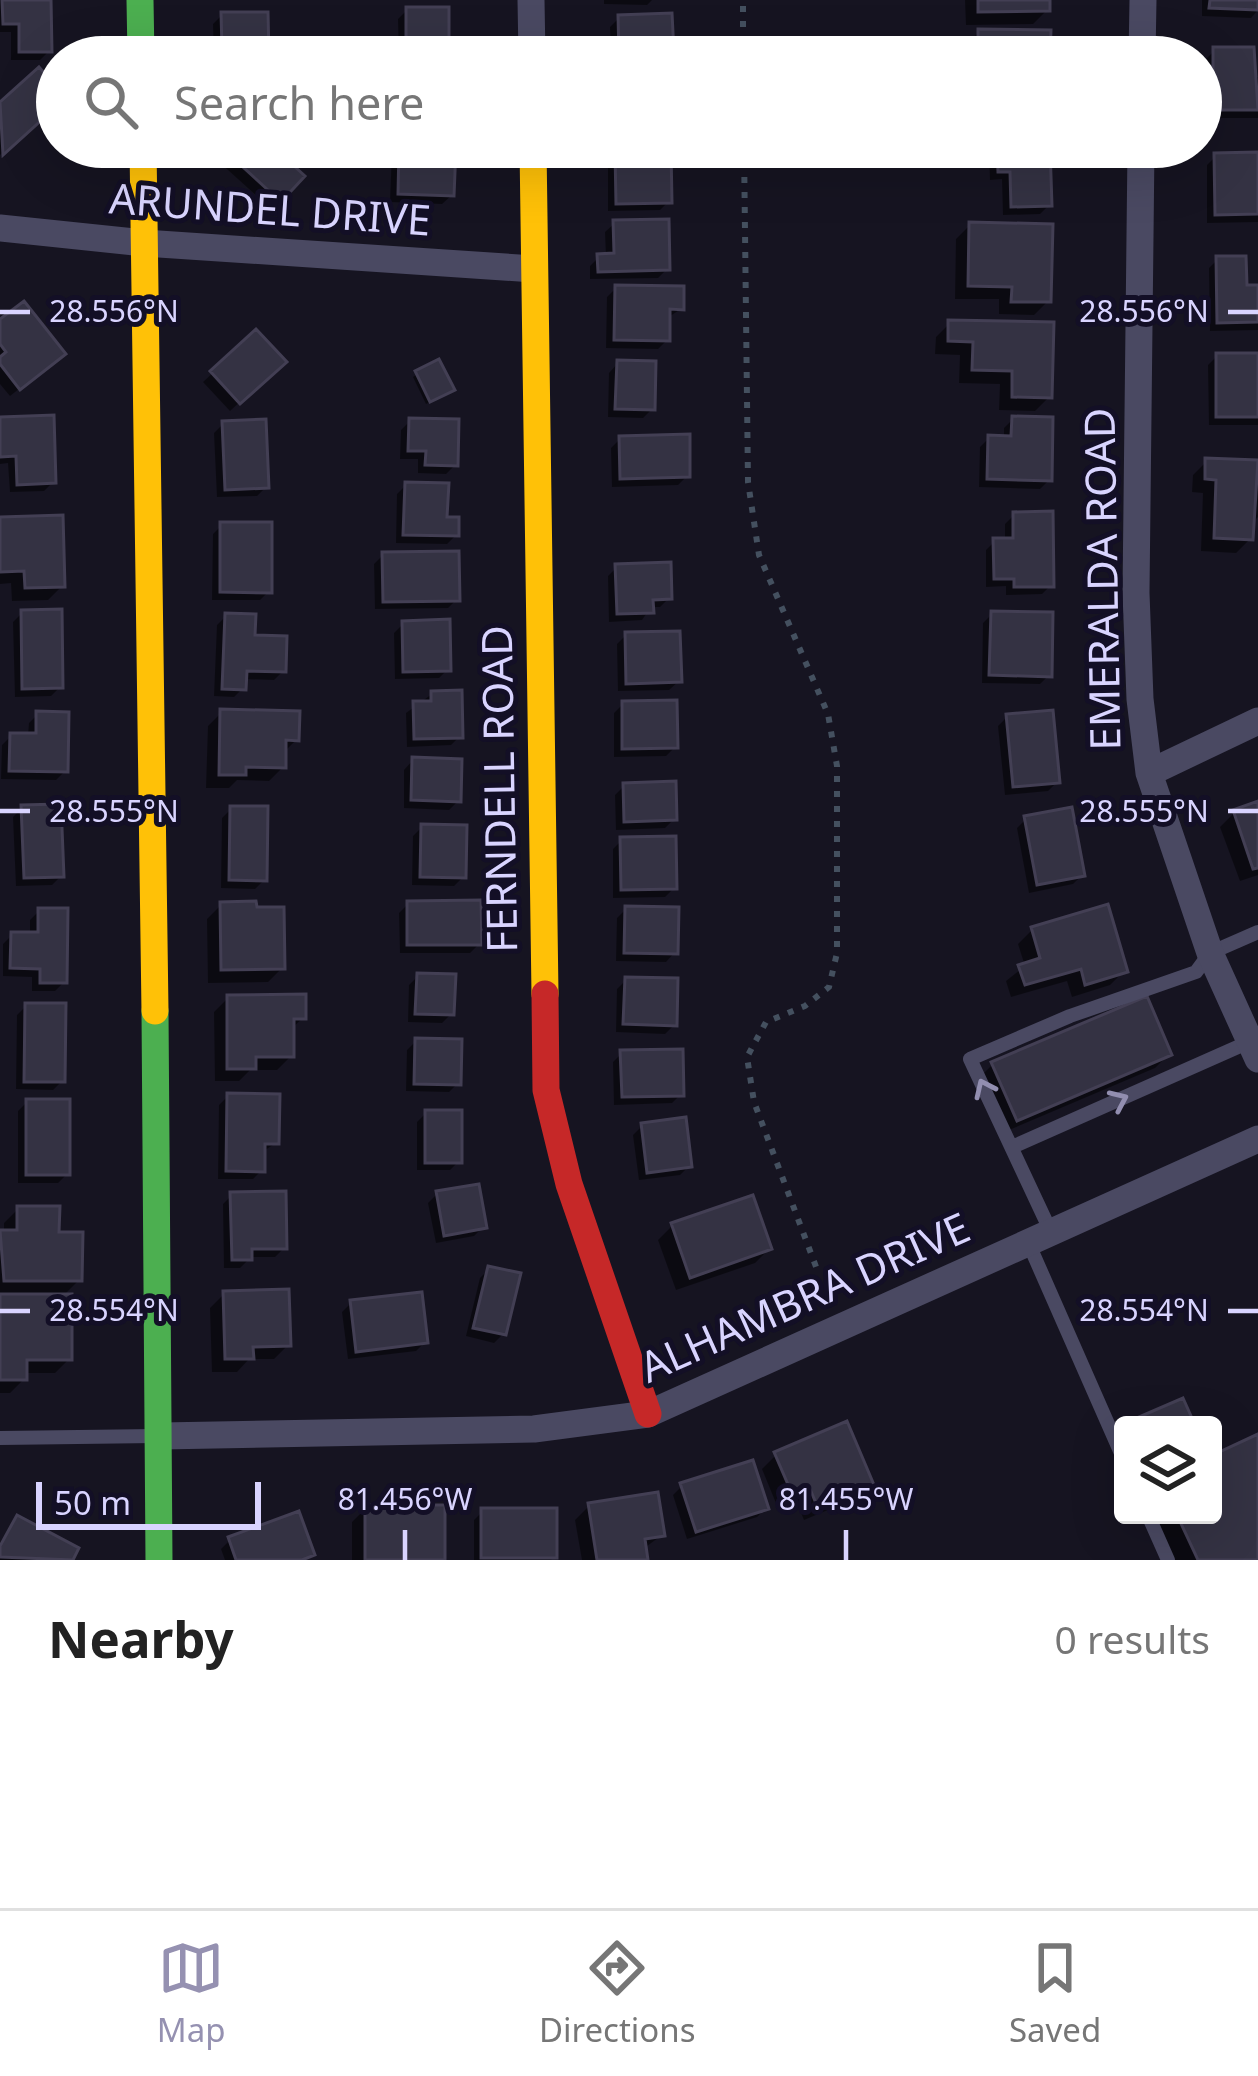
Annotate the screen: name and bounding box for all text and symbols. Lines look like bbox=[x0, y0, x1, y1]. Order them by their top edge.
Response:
search box bbox=[36, 36, 1222, 168]
icon: search bbox=[78, 69, 144, 135]
text: Search here bbox=[174, 72, 424, 133]
street label: ARUNDEL DRIVE bbox=[107, 168, 433, 248]
text: 28.556°N bbox=[49, 290, 179, 331]
text: 28.556°N bbox=[1079, 290, 1209, 331]
street label: EMERALDA ROAD bbox=[1070, 407, 1132, 751]
street label: FERNDELL ROAD bbox=[467, 625, 529, 953]
text: 28.555°N bbox=[49, 790, 179, 831]
text: 28.555°N bbox=[1079, 790, 1209, 831]
one-way arrow bbox=[975, 1079, 998, 1100]
one-way arrow bbox=[1107, 1090, 1128, 1114]
street label: ALHAMBRA DRIVE bbox=[630, 1198, 978, 1394]
text: 28.554°N bbox=[49, 1289, 179, 1330]
text: 28.554°N bbox=[1079, 1289, 1209, 1330]
map controls bbox=[1114, 1416, 1222, 1524]
button: layers bbox=[1114, 1416, 1222, 1524]
scale bar bbox=[36, 1476, 261, 1529]
text: 81.456°W bbox=[338, 1478, 472, 1519]
text: 81.455°W bbox=[779, 1478, 913, 1519]
text: 50 m bbox=[54, 1480, 131, 1525]
text: Nearby bbox=[48, 1603, 234, 1673]
text: 0 results bbox=[1055, 1612, 1210, 1665]
tab: Map bbox=[157, 1935, 225, 2052]
tab: Directions bbox=[539, 1935, 696, 2052]
tab: Saved bbox=[1009, 1935, 1101, 2052]

